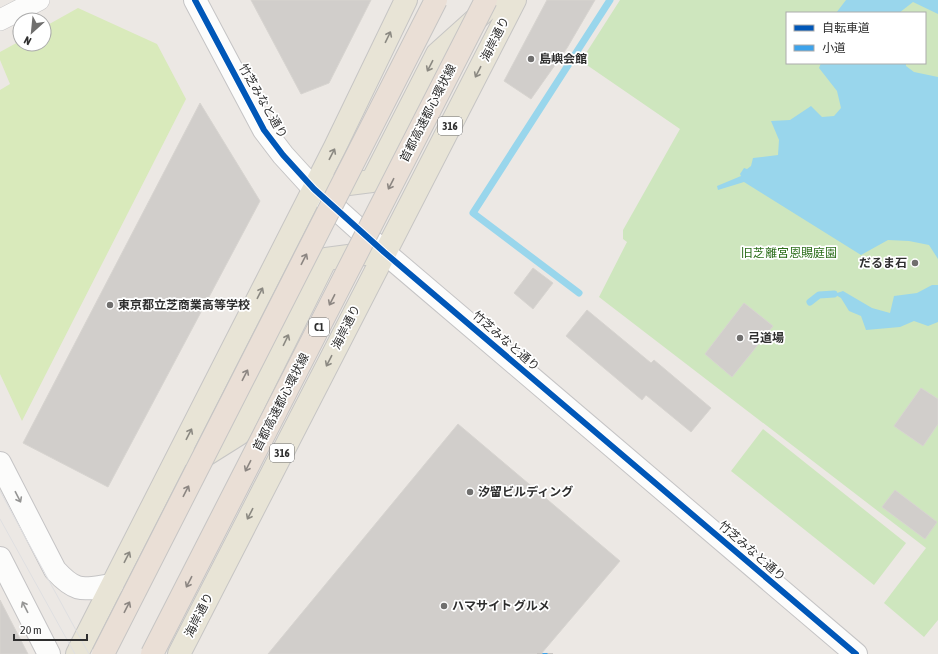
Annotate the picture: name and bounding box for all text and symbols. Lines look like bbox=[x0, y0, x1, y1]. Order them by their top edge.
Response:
north arrow bbox=[12, 12, 52, 52]
legend bbox=[786, 12, 926, 64]
street label: 海岸通り bbox=[478, 14, 512, 64]
text: 自転車道 bbox=[822, 21, 870, 35]
one-way arrow bbox=[385, 31, 393, 43]
text: N bbox=[22, 34, 33, 48]
text: 小道 bbox=[822, 41, 846, 55]
place label: 島嶼会館 bbox=[539, 52, 587, 66]
marker: 島嶼会館 bbox=[526, 54, 536, 64]
one-way arrow bbox=[426, 60, 433, 72]
street label: 竹芝みなと通り bbox=[236, 61, 290, 141]
street label: 首都高速都心環状線 bbox=[397, 62, 459, 164]
one-way arrow bbox=[474, 66, 481, 78]
road number: 316 bbox=[438, 117, 462, 135]
one-way arrow bbox=[329, 148, 336, 160]
one-way arrow bbox=[387, 178, 395, 190]
park label: 旧芝離宮恩賜庭園 bbox=[741, 246, 837, 260]
one-way arrow bbox=[301, 254, 308, 266]
place label: だるま石 bbox=[859, 256, 907, 270]
marker: だるま石 bbox=[910, 258, 920, 268]
one-way arrow bbox=[257, 288, 264, 300]
one-way arrow bbox=[328, 294, 335, 306]
place label: 東京都立芝商業高等学校 bbox=[118, 298, 250, 312]
marker: 東京都立芝商業高等学校 bbox=[105, 300, 115, 310]
street label: 海岸通り bbox=[329, 302, 363, 352]
street label: 竹芝みなと通り bbox=[470, 308, 542, 374]
road number: C1 bbox=[309, 318, 329, 336]
place label: 弓道場 bbox=[748, 331, 784, 345]
marker: 弓道場 bbox=[735, 333, 745, 343]
one-way arrow bbox=[282, 334, 290, 346]
street label: 首都高速都心環状線 bbox=[250, 351, 312, 453]
one-way arrow bbox=[324, 355, 332, 367]
one-way arrow bbox=[242, 369, 249, 381]
one-way arrow bbox=[185, 428, 193, 440]
road number: 316 bbox=[270, 444, 294, 462]
one-way arrow bbox=[244, 460, 251, 472]
one-way arrow bbox=[183, 485, 190, 497]
place label: 汐留ビルディング bbox=[478, 485, 573, 499]
marker: 汐留ビルディング bbox=[465, 487, 475, 497]
one-way arrow bbox=[15, 491, 22, 503]
one-way arrow bbox=[246, 508, 253, 520]
street label: 竹芝みなと通り bbox=[716, 518, 788, 584]
one-way arrow bbox=[123, 551, 131, 563]
one-way arrow bbox=[185, 575, 192, 587]
street label: 海岸通り bbox=[182, 590, 216, 640]
place label: ハマサイト グルメ bbox=[452, 599, 550, 613]
one-way arrow bbox=[21, 601, 29, 613]
one-way arrow bbox=[124, 601, 131, 613]
marker: ハマサイト グルメ bbox=[439, 601, 449, 611]
scale bar bbox=[14, 616, 87, 642]
text: 20 m bbox=[20, 623, 42, 637]

